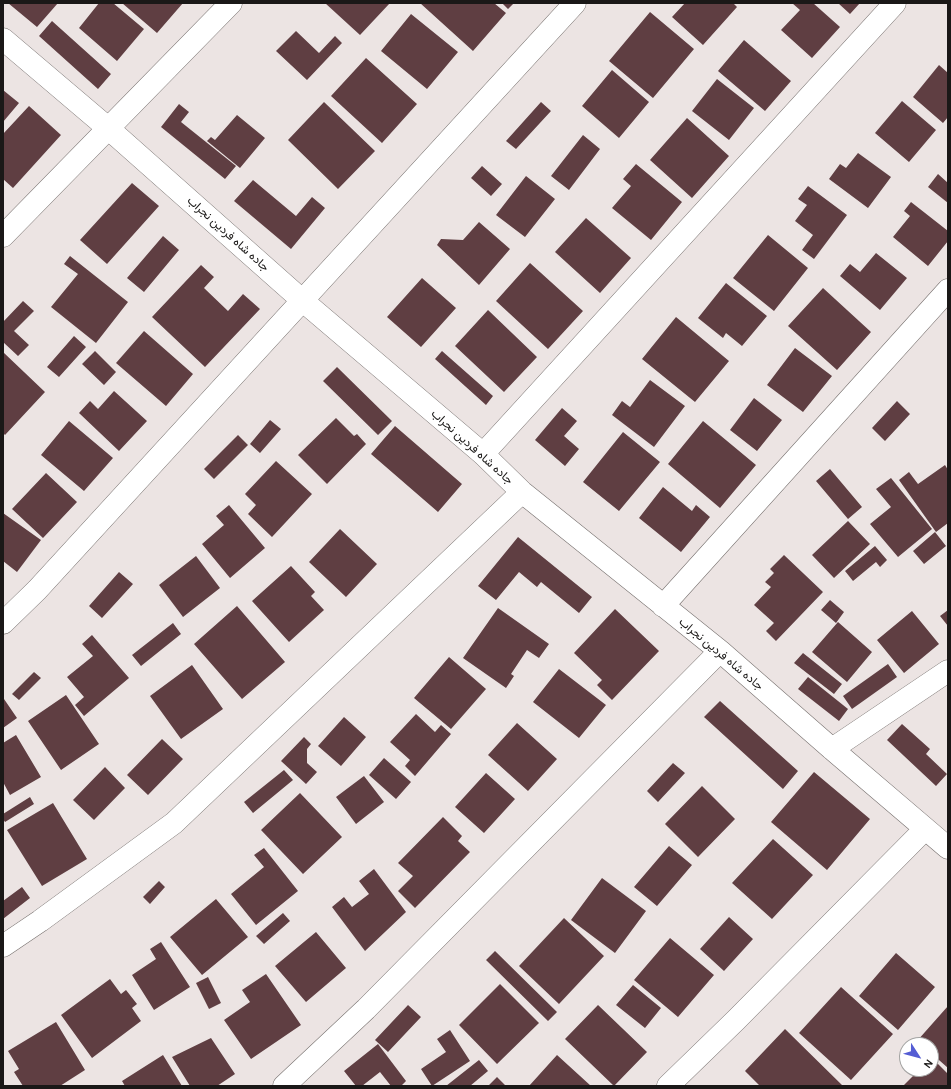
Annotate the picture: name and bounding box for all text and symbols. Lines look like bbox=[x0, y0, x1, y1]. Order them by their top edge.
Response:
street label: جاده شاه فردین نجراب bbox=[184, 193, 272, 275]
street label: جاده شاه فردین نجراب bbox=[428, 406, 516, 488]
street label: جاده شاه فردین نجراب bbox=[676, 615, 766, 693]
north arrow bbox=[899, 1037, 939, 1077]
text: N bbox=[921, 1057, 936, 1071]

